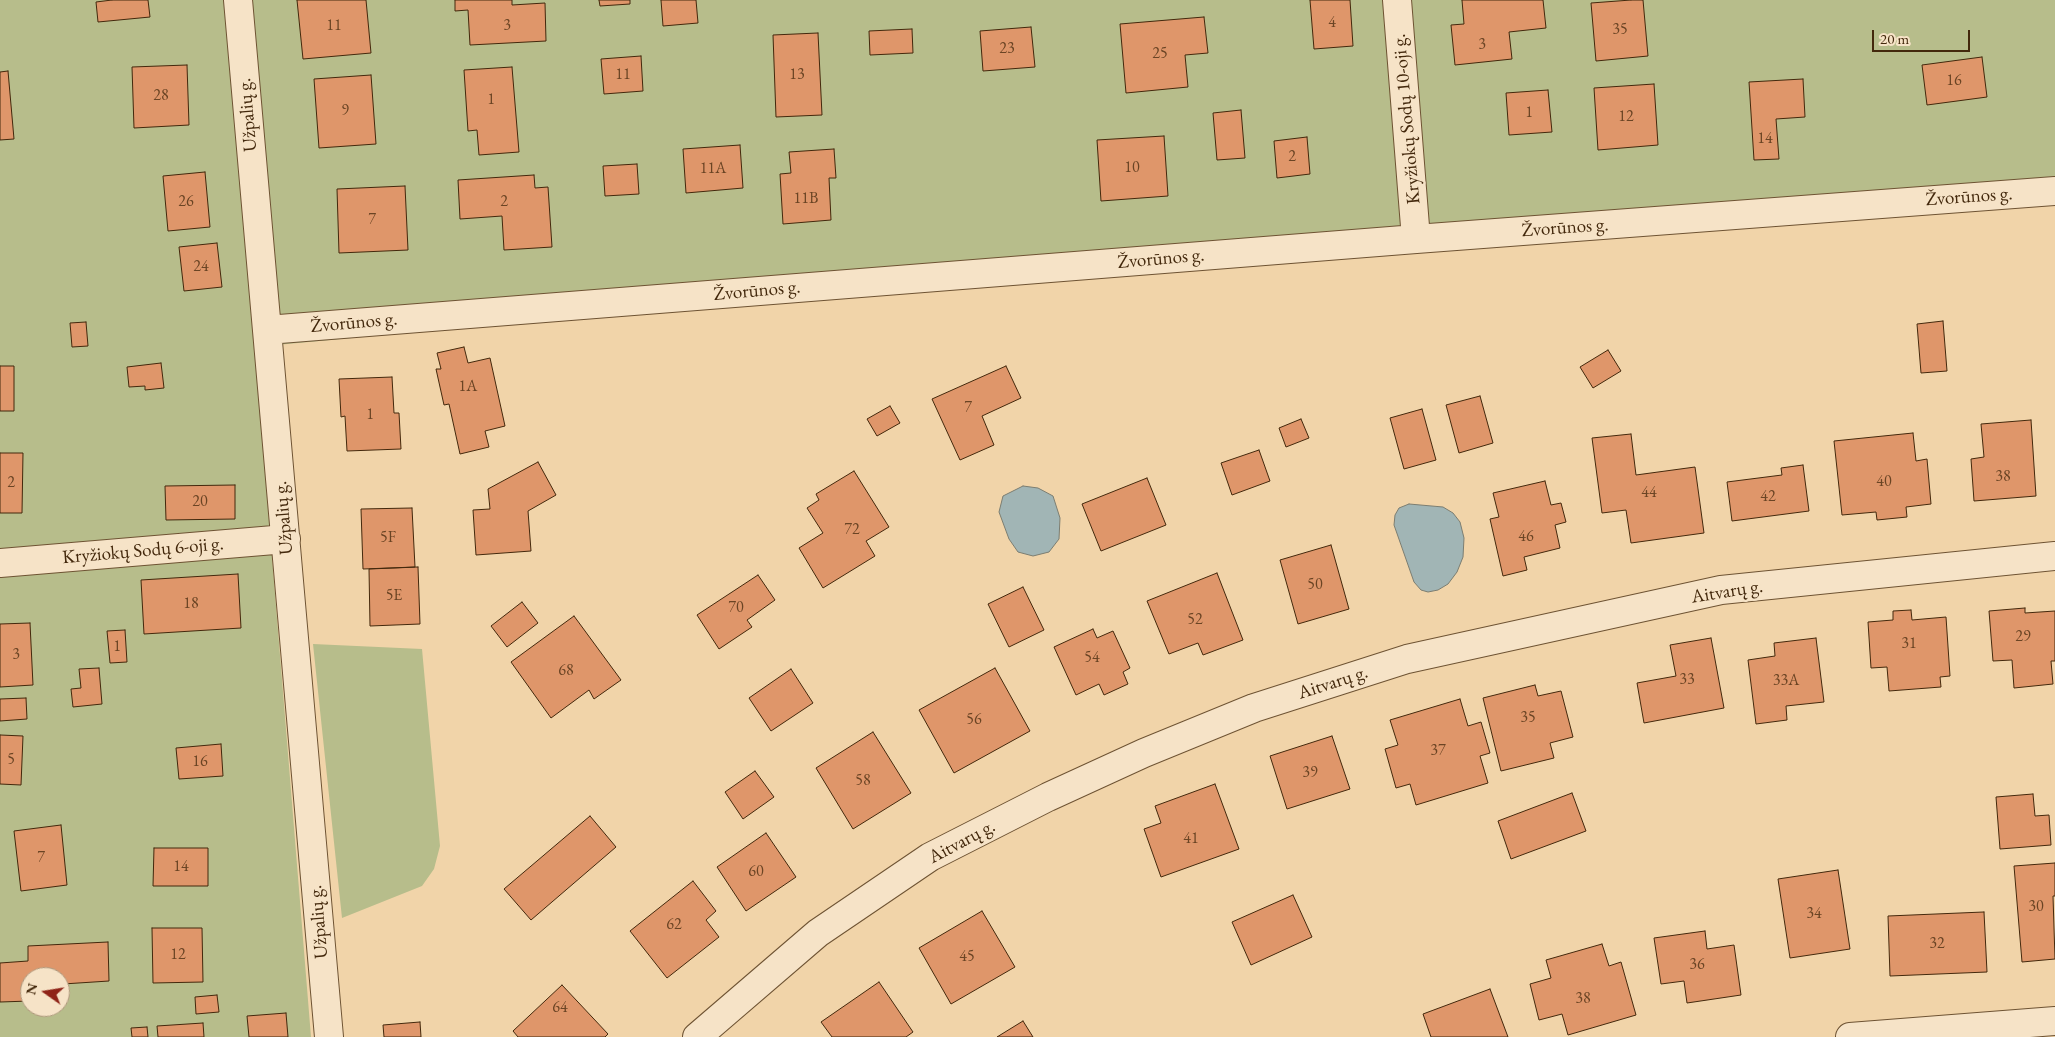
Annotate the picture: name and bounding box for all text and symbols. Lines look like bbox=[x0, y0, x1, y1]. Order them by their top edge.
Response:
house number: 4 bbox=[1328, 13, 1336, 33]
house number: 11 bbox=[326, 16, 342, 36]
house number: 3 bbox=[503, 16, 511, 36]
house number: 35 bbox=[1612, 20, 1628, 40]
scale bar bbox=[1875, 20, 1972, 52]
text: 20 m bbox=[1880, 29, 1909, 48]
street label: Kryžiokų Sodų 10-oji g. bbox=[1388, 33, 1426, 205]
house number: 3 bbox=[1478, 35, 1486, 55]
house number: 23 bbox=[999, 39, 1015, 59]
house number: 25 bbox=[1152, 44, 1168, 64]
house number: 11 bbox=[615, 65, 631, 85]
house number: 13 bbox=[789, 65, 805, 85]
house number: 16 bbox=[1946, 71, 1962, 91]
street label: Užpalių g. bbox=[233, 77, 263, 153]
house number: 28 bbox=[153, 86, 169, 106]
house number: 1 bbox=[487, 90, 495, 110]
house number: 9 bbox=[341, 101, 349, 121]
house number: 1 bbox=[1525, 103, 1533, 123]
house number: 12 bbox=[1618, 107, 1634, 127]
house number: 14 bbox=[1757, 129, 1773, 149]
house number: 2 bbox=[1288, 147, 1296, 167]
house number: 10 bbox=[1124, 158, 1140, 178]
house number: 11A bbox=[700, 159, 726, 179]
street label: Žvorūnos g. bbox=[1925, 183, 2013, 211]
house number: 11B bbox=[794, 189, 818, 209]
house number: 26 bbox=[178, 192, 194, 212]
house number: 2 bbox=[500, 192, 508, 212]
house number: 7 bbox=[368, 210, 376, 230]
street label: Žvorūnos g. bbox=[1521, 214, 1609, 242]
street label: Žvorūnos g. bbox=[1117, 244, 1205, 274]
house number: 24 bbox=[193, 257, 209, 277]
street label: Žvorūnos g. bbox=[713, 276, 801, 306]
street label: Žvorūnos g. bbox=[310, 308, 398, 338]
house number: 1A bbox=[459, 377, 477, 397]
house number: 7 bbox=[964, 398, 972, 418]
house number: 1 bbox=[366, 405, 374, 425]
house number: 38 bbox=[1995, 467, 2011, 487]
house number: 40 bbox=[1876, 472, 1892, 492]
house number: 2 bbox=[7, 473, 15, 493]
street label: Užpalių g. bbox=[269, 480, 299, 556]
house number: 44 bbox=[1641, 483, 1657, 503]
house number: 42 bbox=[1760, 487, 1776, 507]
house number: 20 bbox=[192, 492, 208, 512]
house number: 72 bbox=[844, 520, 860, 540]
house number: 46 bbox=[1518, 527, 1534, 547]
house number: 5F bbox=[380, 528, 396, 548]
street label: Kryžiokų Sodų 6-oji g. bbox=[61, 533, 225, 569]
house number: 50 bbox=[1307, 575, 1323, 595]
street label: Aitvarų g. bbox=[1690, 575, 1764, 609]
house number: 5E bbox=[386, 586, 402, 606]
house number: 18 bbox=[183, 594, 199, 614]
house number: 70 bbox=[728, 598, 744, 618]
house number: 52 bbox=[1187, 610, 1203, 630]
house number: 29 bbox=[2015, 627, 2031, 647]
house number: 31 bbox=[1901, 634, 1917, 654]
house number: 1 bbox=[113, 637, 121, 657]
house number: 3 bbox=[12, 645, 20, 665]
house number: 54 bbox=[1084, 648, 1100, 668]
house number: 68 bbox=[558, 661, 574, 681]
street label: Aitvarų g. bbox=[1295, 661, 1371, 705]
house number: 33 bbox=[1679, 670, 1695, 690]
house number: 33A bbox=[1773, 671, 1799, 691]
house number: 35 bbox=[1520, 708, 1536, 728]
house number: 56 bbox=[966, 710, 982, 730]
house number: 37 bbox=[1430, 741, 1446, 761]
house number: 5 bbox=[7, 750, 15, 770]
house number: 16 bbox=[192, 752, 208, 772]
house number: 39 bbox=[1302, 763, 1318, 783]
house number: 58 bbox=[855, 771, 871, 791]
street label: Aitvarų g. bbox=[925, 815, 999, 869]
house number: 41 bbox=[1183, 829, 1199, 849]
house number: 7 bbox=[37, 848, 45, 868]
house number: 14 bbox=[173, 857, 189, 877]
house number: 60 bbox=[748, 862, 764, 882]
street label: Užpalių g. bbox=[304, 884, 334, 960]
house number: 30 bbox=[2028, 897, 2044, 917]
house number: 34 bbox=[1806, 904, 1822, 924]
house number: 62 bbox=[666, 915, 682, 935]
house number: 32 bbox=[1929, 934, 1945, 954]
house number: 12 bbox=[170, 945, 186, 965]
house number: 45 bbox=[959, 947, 975, 967]
house number: 36 bbox=[1689, 955, 1705, 975]
north arrow bbox=[20, 967, 70, 1017]
text: N bbox=[21, 981, 41, 996]
house number: 38 bbox=[1575, 989, 1591, 1009]
house number: 64 bbox=[552, 998, 568, 1018]

